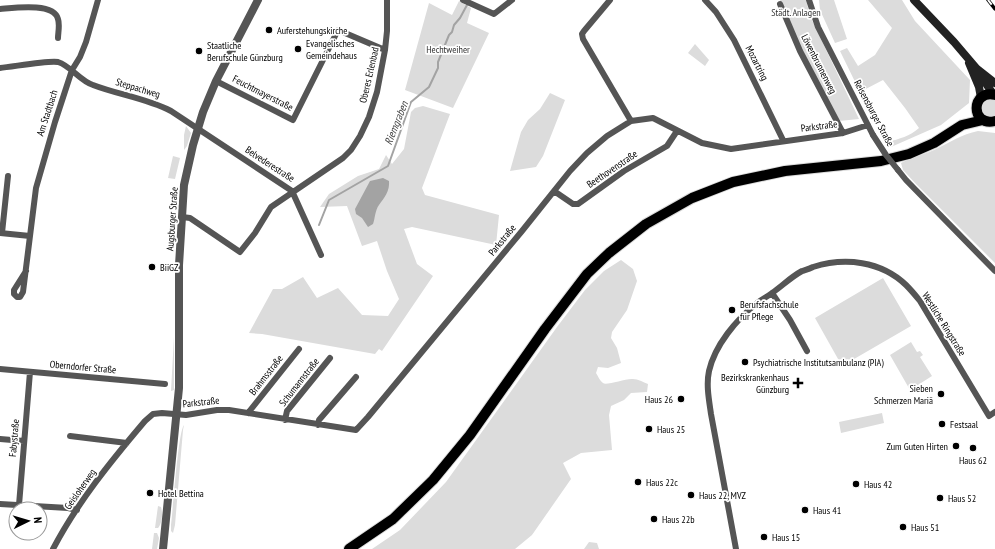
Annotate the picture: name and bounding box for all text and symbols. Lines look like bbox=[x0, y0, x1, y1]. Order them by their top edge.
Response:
park label: Städt. Anlagen bbox=[771, 6, 821, 19]
place label: Auferstehungskirche bbox=[277, 24, 347, 37]
marker: Auferstehungskirche bbox=[264, 25, 274, 35]
street label: Löwenbrunnenweg bbox=[798, 32, 840, 96]
place label: Evangelisches Gemeindehaus bbox=[306, 37, 357, 62]
place label: Staatliche Berufschule Günzburg bbox=[207, 39, 283, 64]
park label: Hechtweiher bbox=[426, 43, 470, 56]
street label: Mozartring bbox=[743, 43, 771, 83]
marker: Evangelisches Gemeindehaus bbox=[293, 44, 303, 54]
marker: Staatliche Berufschule Günzburg bbox=[194, 46, 204, 56]
street label: Oberes Erlenbad bbox=[356, 46, 382, 104]
street label: Feuchtmayerstraße bbox=[230, 72, 296, 114]
street label: Steppachweg bbox=[114, 75, 162, 101]
street label: Reisensburger Straße bbox=[851, 78, 897, 148]
street label: Am Stadtbach bbox=[33, 88, 61, 138]
water label: Riemgraben bbox=[381, 98, 411, 147]
street label: Parkstraße bbox=[800, 117, 838, 135]
street label: Belvederestraße bbox=[243, 143, 297, 185]
street label: Beethovenstraße bbox=[584, 147, 640, 191]
street label: Augsburger Straße bbox=[163, 186, 181, 252]
street label: Parkstraße bbox=[485, 222, 519, 258]
place label: BiiGZ bbox=[160, 261, 179, 274]
marker: BiiGZ bbox=[147, 262, 157, 272]
street label: Westliche Ringstraße bbox=[919, 290, 969, 358]
place label: Berufsfachschule für Pflege bbox=[740, 298, 799, 323]
marker: Berufsfachschule für Pflege bbox=[727, 305, 737, 315]
street label: Brahmsstraße bbox=[246, 352, 286, 398]
street label: Schumannstraße bbox=[276, 355, 322, 409]
place label: Psychiatrische Institutsambulanz (PIA) bbox=[753, 356, 884, 369]
marker: Psychiatrische Institutsambulanz (PIA) bbox=[740, 357, 750, 367]
street label: Oberndorfer Straße bbox=[49, 358, 117, 376]
place label: Bezirkskrankenhaus Günzburg bbox=[721, 371, 790, 396]
marker: Bezirkskrankenhaus Günzburg bbox=[792, 377, 804, 389]
place label: Sieben Schmerzen Mariä bbox=[874, 382, 933, 407]
marker: Sieben Schmerzen Mariä bbox=[936, 389, 946, 399]
place label: Haus 26 bbox=[645, 393, 673, 406]
street label: Parkstraße bbox=[182, 394, 220, 410]
marker: Haus 26 bbox=[676, 394, 686, 404]
street label: Fabystraße bbox=[6, 418, 22, 458]
place label: Festsaal bbox=[950, 418, 979, 431]
marker: Festsaal bbox=[937, 419, 947, 429]
place label: Haus 25 bbox=[657, 423, 685, 436]
marker: Haus 25 bbox=[644, 424, 654, 434]
place label: Zum Guten Hirten bbox=[887, 440, 948, 453]
marker: Zum Guten Hirten bbox=[951, 441, 961, 451]
marker: Haus 62 bbox=[968, 443, 978, 453]
place label: Haus 62 bbox=[959, 454, 987, 467]
street label: Geisloherweg bbox=[61, 466, 99, 512]
place label: Haus 22c bbox=[646, 476, 678, 489]
marker: Haus 22c bbox=[633, 477, 643, 487]
place label: Haus 42 bbox=[864, 478, 892, 491]
marker: Haus 42 bbox=[851, 479, 861, 489]
place label: Hotel Bettina bbox=[158, 487, 204, 500]
marker: Hotel Bettina bbox=[145, 488, 155, 498]
place label: Haus 22, MVZ bbox=[699, 489, 746, 502]
marker: Haus 22, MVZ bbox=[686, 490, 696, 500]
place label: Haus 52 bbox=[948, 492, 976, 505]
marker: Haus 52 bbox=[935, 493, 945, 503]
north arrow bbox=[8, 501, 48, 541]
place label: Haus 41 bbox=[813, 504, 841, 517]
marker: Haus 41 bbox=[800, 505, 810, 515]
place label: Haus 22b bbox=[662, 513, 695, 526]
marker: Haus 22b bbox=[649, 514, 659, 524]
text: N bbox=[31, 517, 45, 524]
place label: Haus 51 bbox=[911, 521, 939, 534]
marker: Haus 51 bbox=[898, 522, 908, 532]
place label: Haus 15 bbox=[772, 531, 800, 544]
marker: Haus 15 bbox=[759, 532, 769, 542]

